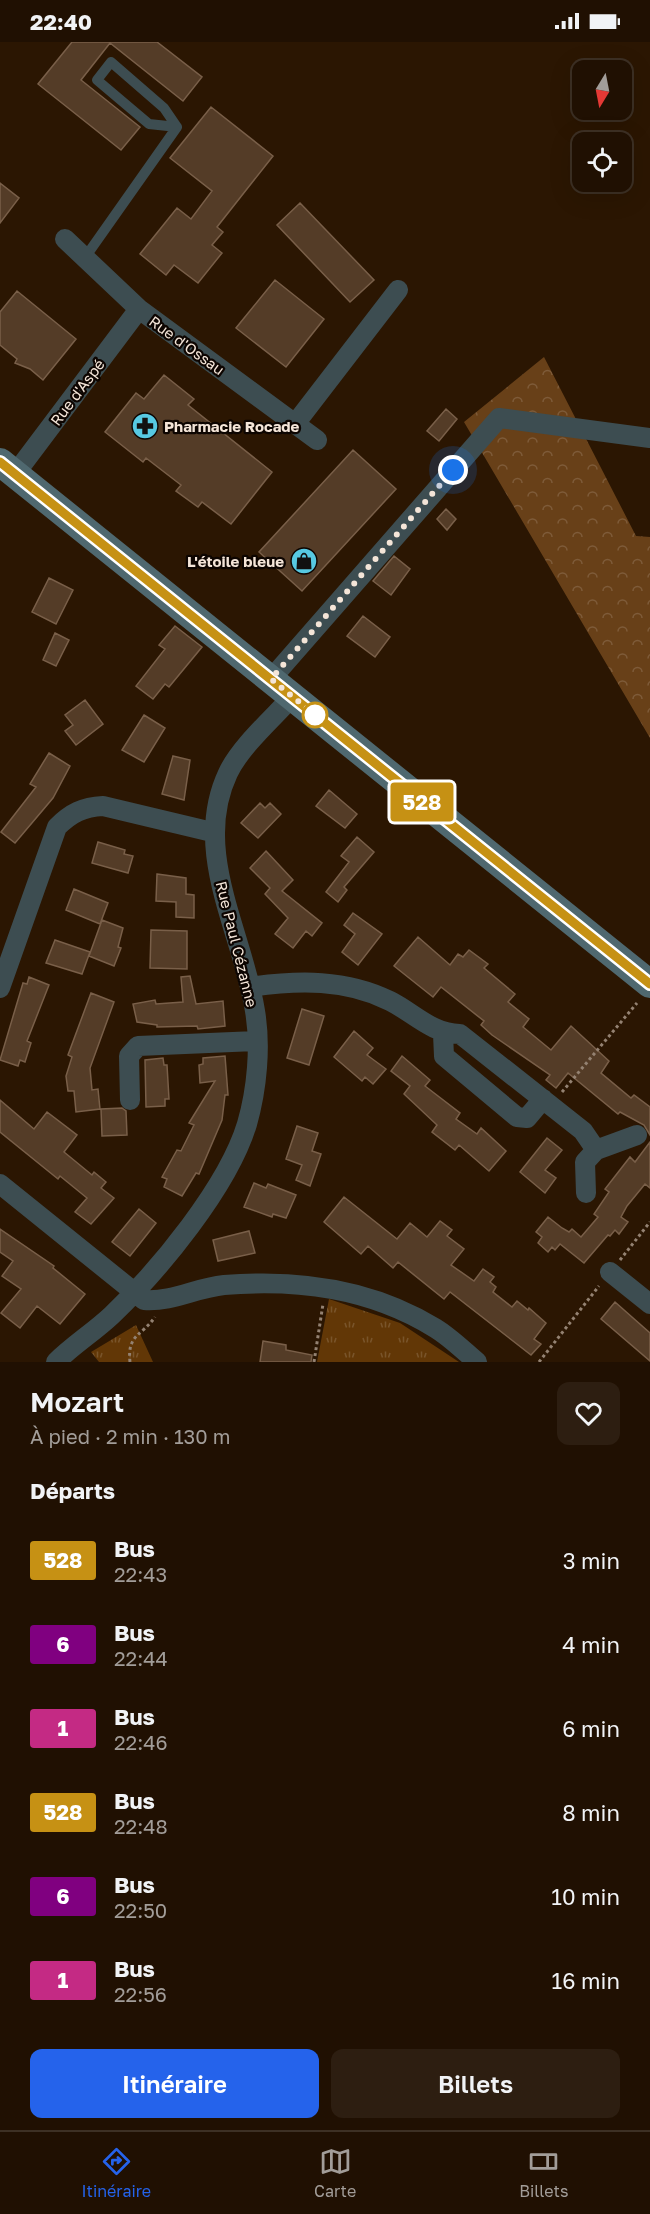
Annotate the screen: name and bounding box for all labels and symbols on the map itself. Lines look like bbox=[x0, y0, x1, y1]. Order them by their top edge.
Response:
north arrow bbox=[572, 60, 632, 120]
street label: Rue d'Ossau bbox=[146, 312, 228, 378]
street label: Rue d'Aspé bbox=[46, 355, 108, 429]
pharmacy icon: Pharmacie Rocade bbox=[130, 411, 160, 441]
place label: Pharmacie Rocade bbox=[164, 417, 300, 435]
your location bbox=[438, 455, 468, 485]
shop icon: L'étoile bleue bbox=[289, 546, 319, 576]
place label: L'étoile bleue bbox=[187, 552, 284, 570]
unlabelled marker bbox=[302, 702, 328, 728]
line badge: 528 bbox=[388, 782, 456, 822]
street label: Rue Paul Cézanne bbox=[213, 879, 261, 1009]

